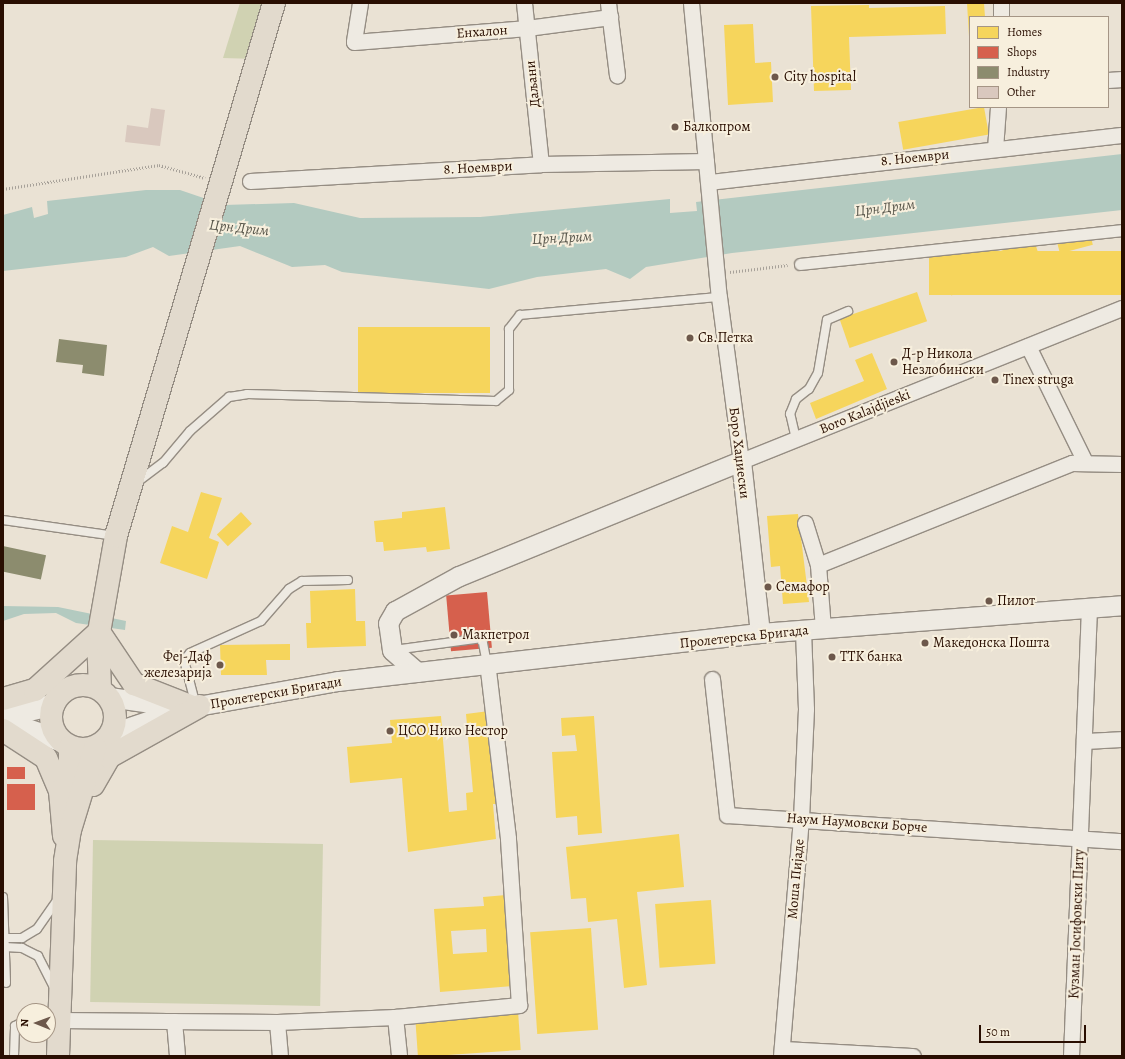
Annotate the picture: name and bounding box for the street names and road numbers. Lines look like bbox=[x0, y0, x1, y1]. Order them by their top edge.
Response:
street label: Енхалон bbox=[456, 22, 508, 42]
street label: Даљани bbox=[522, 60, 544, 108]
street label: 8. Ноември bbox=[880, 146, 950, 170]
street label: 8. Ноември bbox=[443, 158, 513, 178]
street label: Boro Kalajdjieski bbox=[817, 386, 913, 438]
street label: Боро Хаџиески bbox=[725, 406, 753, 500]
street label: Пролетерска Бригада bbox=[679, 622, 809, 652]
street label: Пролетерски Бригади bbox=[209, 673, 343, 713]
street label: Наум Наумовски Борче bbox=[786, 810, 928, 836]
street label: Моша Пијаде bbox=[784, 838, 808, 920]
street label: Кузман Јосифовски Питу bbox=[1066, 849, 1088, 999]

